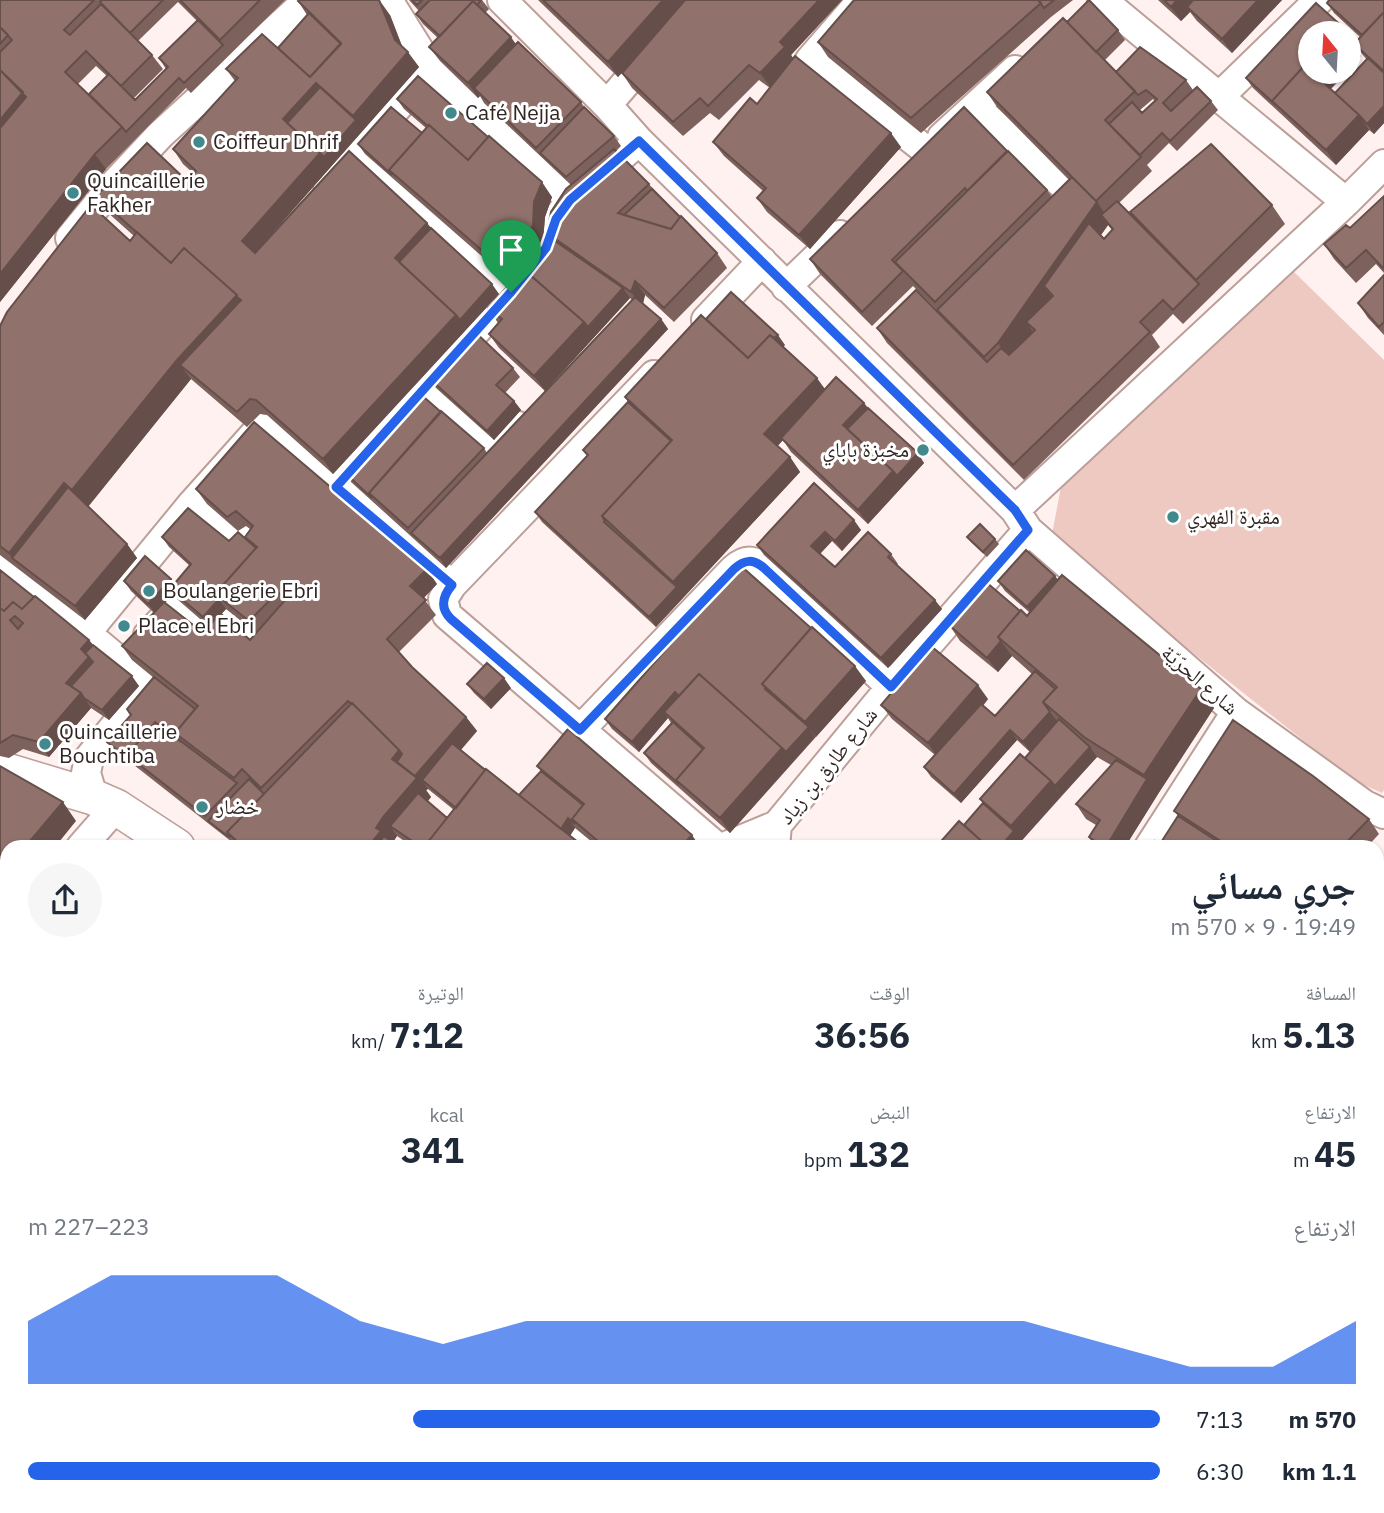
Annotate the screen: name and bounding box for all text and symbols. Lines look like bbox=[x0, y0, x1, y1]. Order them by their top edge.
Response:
north arrow bbox=[1298, 21, 1362, 84]
map controls bbox=[1298, 21, 1361, 84]
place label: Café Nejja bbox=[465, 98, 561, 126]
marker: Café Nejja bbox=[443, 105, 459, 121]
place label: Coiffeur Dhrif bbox=[213, 127, 339, 155]
marker: Coiffeur Dhrif bbox=[191, 134, 207, 150]
place label: Quincaillerie Fakher bbox=[87, 166, 205, 218]
marker: Quincaillerie Fakher bbox=[65, 185, 81, 201]
pin bbox=[481, 220, 541, 292]
icon: arrive bbox=[492, 231, 530, 269]
place label: مخبزة باباي bbox=[822, 435, 909, 466]
marker: مخبزة باباي bbox=[915, 442, 931, 458]
place label: مقبرة الفهري bbox=[1187, 502, 1280, 533]
marker: مقبرة الفهري bbox=[1165, 509, 1181, 525]
place label: Boulangerie Ebri bbox=[163, 576, 319, 604]
marker: Boulangerie Ebri bbox=[141, 583, 157, 599]
place label: Place el Ebri bbox=[138, 611, 254, 639]
marker: Place el Ebri bbox=[116, 618, 132, 634]
street label: شارع الحرّيّة bbox=[1156, 638, 1245, 720]
street label: شارع طارق بن زياد bbox=[771, 701, 883, 830]
place label: Quincaillerie Bouchtiba bbox=[59, 717, 177, 769]
marker: Quincaillerie Bouchtiba bbox=[37, 736, 53, 752]
place label: خضار bbox=[215, 792, 259, 820]
marker: خضار bbox=[194, 799, 210, 815]
text: جري مسائي bbox=[1191, 860, 1356, 909]
button: share bbox=[28, 863, 102, 937]
text: 19:49 · 9 × 570 m bbox=[1170, 911, 1356, 941]
text: الوتيرة bbox=[418, 981, 464, 1005]
text: الوقت bbox=[869, 981, 910, 1005]
text: المسافة bbox=[1306, 981, 1356, 1005]
text: 7:12 bbox=[389, 1012, 464, 1058]
text: 36:56 bbox=[814, 1012, 910, 1058]
text: 5.13 bbox=[1282, 1012, 1356, 1058]
text: /km bbox=[351, 1029, 389, 1053]
text: km bbox=[1251, 1029, 1282, 1053]
text: النبض bbox=[869, 1100, 910, 1124]
text: الارتفاع bbox=[1304, 1100, 1356, 1124]
text: kcal bbox=[429, 1103, 464, 1127]
text: 341 bbox=[401, 1127, 464, 1173]
text: 132 bbox=[847, 1131, 910, 1177]
text: 45 bbox=[1314, 1131, 1356, 1177]
text: bpm bbox=[804, 1148, 847, 1172]
text: m bbox=[1293, 1148, 1314, 1172]
text: 223–227 m bbox=[28, 1211, 150, 1241]
text: الارتفاع bbox=[1293, 1212, 1356, 1242]
text: 7:13 bbox=[1196, 1404, 1244, 1434]
text: 570 m bbox=[1289, 1404, 1356, 1434]
text: 6:30 bbox=[1196, 1456, 1244, 1486]
text: 1.1 km bbox=[1282, 1456, 1356, 1486]

